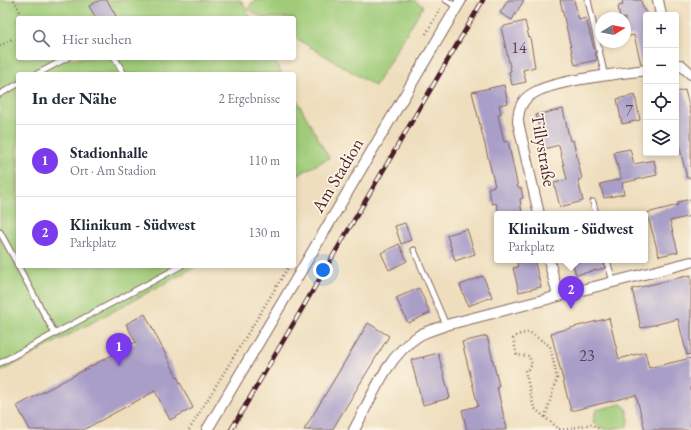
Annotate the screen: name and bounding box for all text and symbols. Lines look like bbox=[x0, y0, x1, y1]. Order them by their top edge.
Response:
north arrow bbox=[595, 12, 631, 48]
map controls bbox=[643, 12, 679, 156]
button: + bbox=[643, 12, 679, 48]
search box bbox=[16, 16, 296, 60]
icon: search bbox=[30, 27, 52, 49]
text: Hier suchen bbox=[62, 29, 132, 48]
house number: 14 bbox=[511, 37, 527, 58]
button: − bbox=[643, 48, 679, 84]
button: locate bbox=[643, 84, 679, 120]
text: In der Nähe bbox=[32, 87, 117, 109]
text: 2 Ergebnisse bbox=[219, 90, 280, 107]
house number: 7 bbox=[625, 100, 633, 121]
street label: Tillystraße bbox=[526, 112, 562, 188]
button: layers bbox=[643, 120, 679, 156]
street label: Am Stadion bbox=[305, 133, 369, 217]
text: Stadionhalle bbox=[70, 143, 148, 162]
text: 1 bbox=[42, 152, 48, 169]
text: 110 m bbox=[249, 152, 280, 169]
text: Ort · Am Stadion bbox=[70, 162, 156, 179]
popup bbox=[494, 211, 648, 263]
text: Klinikum - Südwest bbox=[70, 215, 196, 234]
text: Klinikum - Südwest bbox=[508, 219, 634, 238]
text: 2 bbox=[42, 224, 48, 241]
text: 130 m bbox=[249, 224, 280, 241]
text: Parkplatz bbox=[70, 234, 116, 251]
text: Parkplatz bbox=[508, 238, 554, 255]
your location bbox=[313, 260, 333, 280]
pin: 2 bbox=[558, 276, 584, 309]
pin: 1 bbox=[106, 333, 132, 366]
house number: 23 bbox=[579, 345, 595, 366]

